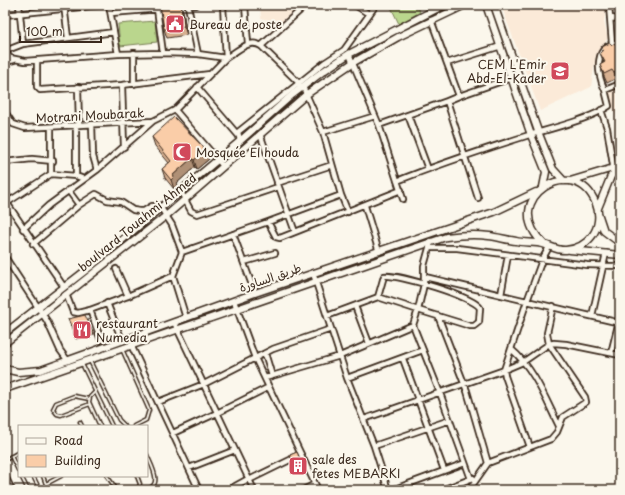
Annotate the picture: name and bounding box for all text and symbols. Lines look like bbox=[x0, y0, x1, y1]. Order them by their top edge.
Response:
public building icon: Bureau de poste bbox=[164, 13, 186, 35]
place label: Bureau de poste bbox=[189, 15, 282, 33]
scale bar bbox=[20, 18, 101, 44]
text: 100 m bbox=[26, 22, 63, 40]
place label: CEM L'Emir Abd-El-Kader bbox=[467, 55, 547, 87]
school or university icon: CEM L'Emir Abd-El-Kader bbox=[549, 60, 571, 82]
street label: Motrani Moubarak bbox=[35, 103, 145, 127]
mosque icon: Mosquée El houda bbox=[171, 141, 193, 163]
place label: Mosquée El houda bbox=[196, 143, 300, 161]
street label: boulvard Touahmi Ahmed bbox=[74, 169, 200, 275]
street label: طريق الساورة bbox=[236, 258, 304, 296]
place label: restaurant Numedia bbox=[96, 314, 158, 346]
restaurant icon: restaurant Numedia bbox=[71, 319, 93, 341]
legend bbox=[18, 425, 148, 477]
text: Road bbox=[54, 431, 83, 449]
place label: sale des fetes MEBARKI bbox=[312, 450, 400, 482]
text: Building bbox=[54, 451, 101, 469]
building icon: sale des fetes MEBARKI bbox=[287, 455, 309, 477]

